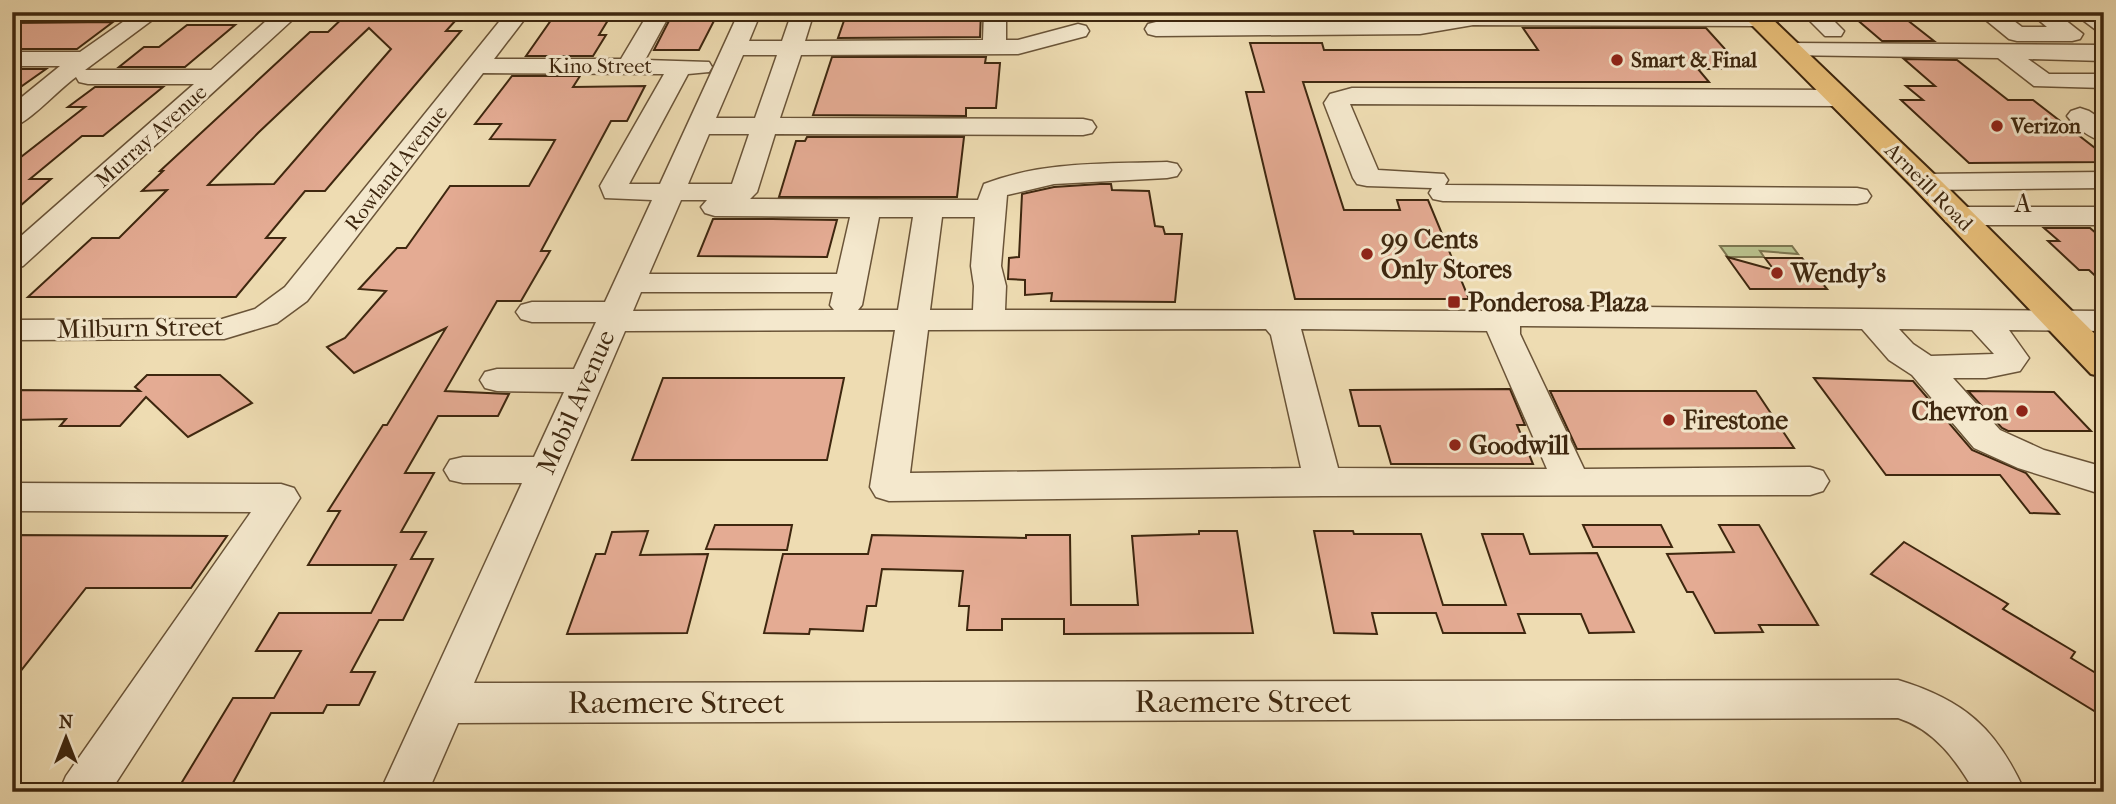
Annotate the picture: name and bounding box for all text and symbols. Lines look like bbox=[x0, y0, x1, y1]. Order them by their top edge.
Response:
place label: Smart & Final bbox=[1631, 48, 1757, 72]
marker: Smart & Final bbox=[1609, 52, 1625, 68]
street label: Kino Street bbox=[548, 54, 653, 78]
street label: Murray Avenue bbox=[90, 80, 212, 192]
street label: Rowland Avenue bbox=[340, 101, 452, 235]
place label: Verizon bbox=[2010, 114, 2082, 138]
marker: Verizon bbox=[1989, 118, 2005, 134]
street label: Arneill Road bbox=[1879, 137, 1978, 236]
street label: A bbox=[2014, 188, 2033, 219]
place label: 99 Cents Only Stores bbox=[1380, 224, 1512, 285]
marker: 99 Cents Only Stores bbox=[1359, 246, 1375, 262]
place label: Wendy's bbox=[1790, 258, 1886, 289]
marker: Wendy's bbox=[1769, 265, 1785, 281]
place label: Ponderosa Plaza bbox=[1468, 287, 1649, 318]
marker: Ponderosa Plaza bbox=[1446, 294, 1462, 310]
street label: Milburn Street bbox=[56, 311, 224, 345]
street label: Mobil Avenue bbox=[530, 325, 622, 479]
place label: Chevron bbox=[1911, 396, 2009, 427]
marker: Chevron bbox=[2014, 403, 2030, 419]
place label: Firestone bbox=[1682, 405, 1788, 436]
marker: Firestone bbox=[1661, 412, 1677, 428]
place label: Goodwill bbox=[1469, 430, 1570, 461]
marker: Goodwill bbox=[1447, 437, 1463, 453]
street label: Raemere Street bbox=[1134, 683, 1352, 720]
street label: Raemere Street bbox=[567, 684, 785, 721]
north arrow bbox=[32, 702, 102, 772]
text: N bbox=[59, 711, 74, 733]

